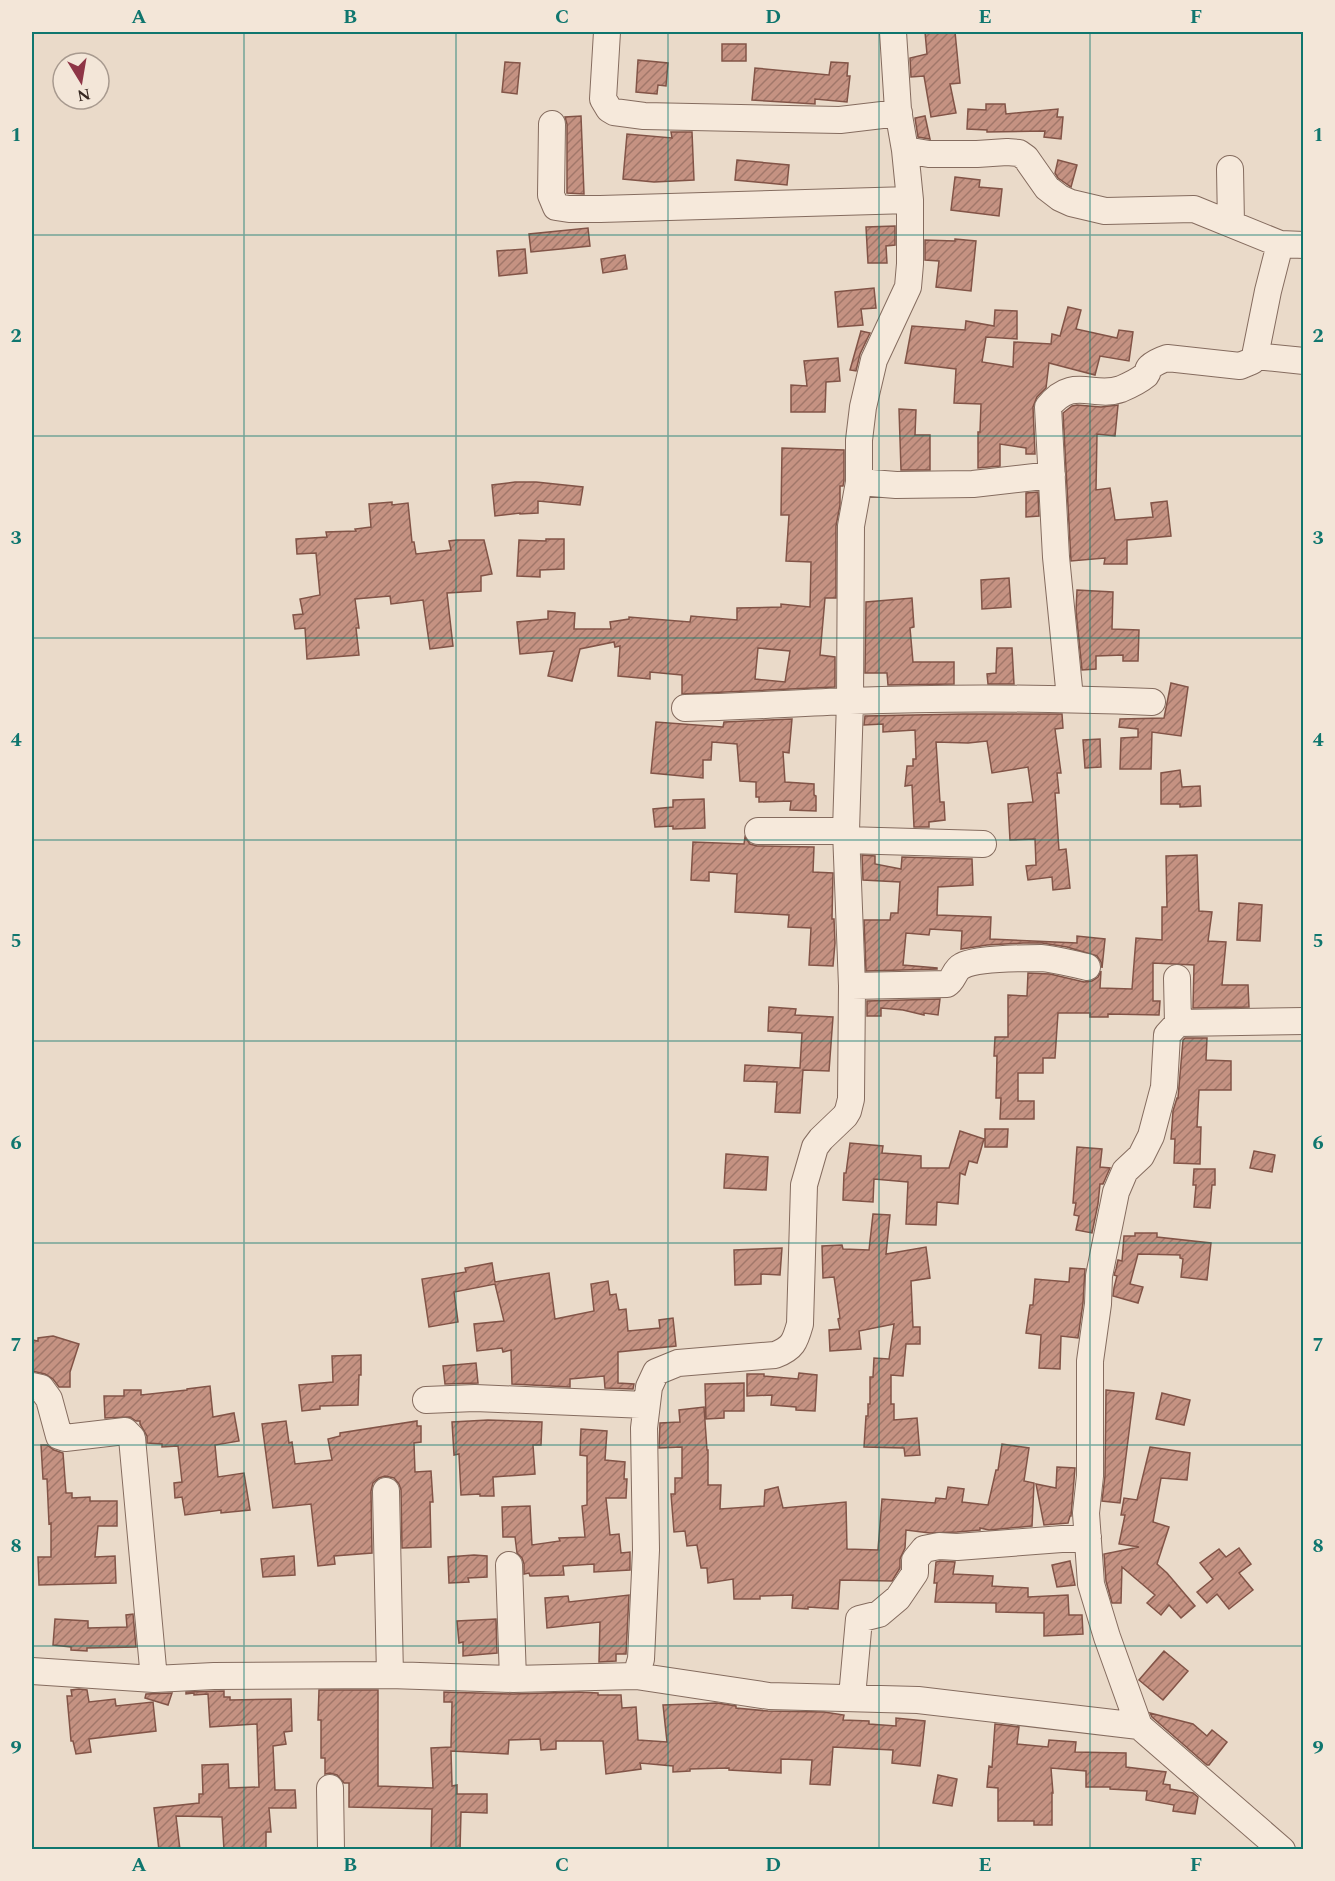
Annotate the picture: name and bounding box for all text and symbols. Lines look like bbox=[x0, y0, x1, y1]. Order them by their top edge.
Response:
text: A bbox=[131, 2, 147, 32]
text: B bbox=[343, 2, 357, 32]
text: C bbox=[555, 2, 569, 32]
text: D bbox=[765, 2, 781, 32]
text: E bbox=[978, 2, 992, 32]
text: F bbox=[1190, 2, 1202, 32]
north arrow bbox=[51, 51, 111, 111]
text: N bbox=[75, 82, 92, 108]
text: 1 bbox=[10, 120, 22, 150]
text: 1 bbox=[1312, 120, 1324, 150]
text: 2 bbox=[10, 321, 22, 351]
text: 2 bbox=[1312, 321, 1324, 351]
text: 3 bbox=[10, 523, 22, 553]
text: 3 bbox=[1312, 523, 1324, 553]
text: 4 bbox=[10, 725, 22, 755]
text: 4 bbox=[1312, 725, 1324, 755]
text: 5 bbox=[10, 926, 22, 956]
text: 5 bbox=[1312, 926, 1324, 956]
text: 6 bbox=[10, 1128, 22, 1158]
text: 6 bbox=[1312, 1128, 1324, 1158]
text: 7 bbox=[10, 1330, 22, 1360]
text: 7 bbox=[1312, 1330, 1324, 1360]
text: 8 bbox=[10, 1531, 22, 1561]
text: 8 bbox=[1312, 1531, 1324, 1561]
text: 9 bbox=[10, 1733, 22, 1763]
text: 9 bbox=[1312, 1733, 1324, 1763]
text: A bbox=[131, 1850, 147, 1880]
text: B bbox=[343, 1850, 357, 1880]
text: C bbox=[555, 1850, 569, 1880]
text: D bbox=[765, 1850, 781, 1880]
text: E bbox=[978, 1850, 992, 1880]
text: F bbox=[1190, 1850, 1202, 1880]

